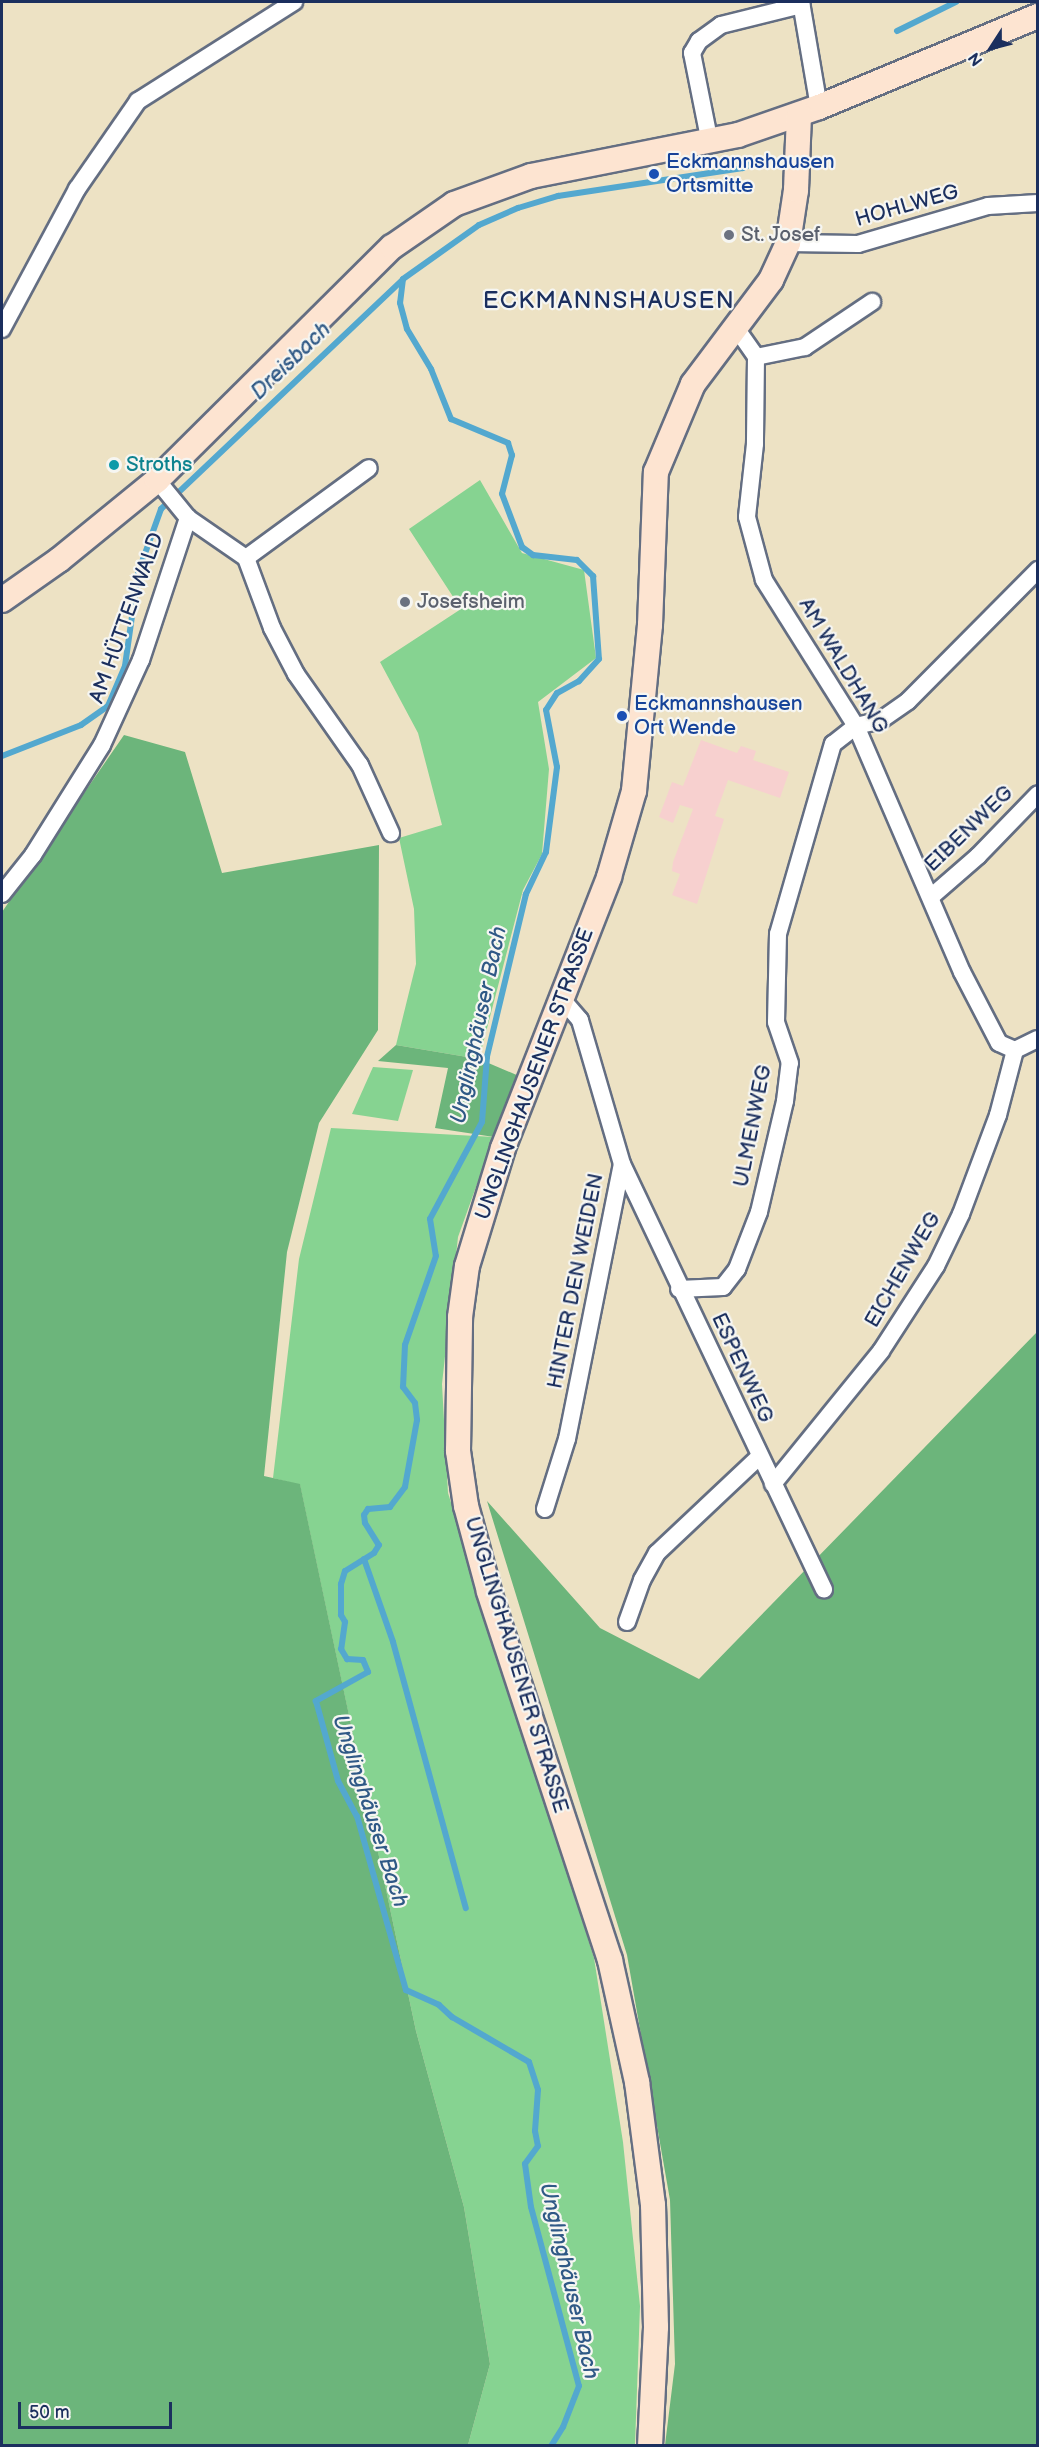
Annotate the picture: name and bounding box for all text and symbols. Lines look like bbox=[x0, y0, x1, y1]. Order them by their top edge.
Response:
north arrow bbox=[961, 18, 1021, 78]
text: N bbox=[965, 48, 987, 69]
place label: Eckmannshausen Ortsmitte bbox=[666, 149, 835, 199]
marker: Eckmannshausen Ortsmitte bbox=[647, 167, 661, 181]
street label: HOHLWEG bbox=[852, 179, 962, 233]
place label: St. Josef bbox=[741, 222, 822, 248]
marker: St. Josef bbox=[722, 228, 736, 242]
district label: ECKMANNSHAUSEN bbox=[483, 287, 735, 315]
water label: Dreisbach bbox=[246, 316, 336, 406]
place label: Stroths bbox=[126, 452, 192, 478]
marker: Stroths bbox=[107, 458, 121, 472]
street label: AM HÜTTENWALD bbox=[84, 529, 170, 707]
place label: Josefsheim bbox=[417, 589, 525, 615]
street label: AM WALDHANG bbox=[793, 593, 893, 739]
marker: Josefsheim bbox=[398, 595, 412, 609]
place label: Eckmannshausen Ort Wende bbox=[634, 691, 803, 741]
marker: Eckmannshausen Ort Wende bbox=[615, 709, 629, 723]
street label: EIBENWEG bbox=[920, 781, 1018, 877]
water label: Unglinghäuser Bach bbox=[445, 924, 513, 1126]
street label: UNGLINGHAUSENER STRASSE bbox=[470, 925, 600, 1223]
street label: ULMENWEG bbox=[729, 1063, 777, 1189]
street label: HINTER DEN WEIDEN bbox=[543, 1171, 609, 1391]
street label: EICHENWEG bbox=[860, 1208, 946, 1332]
street label: ESPENWEG bbox=[706, 1309, 778, 1427]
street label: UNGLINGHAUSENER STRASSE bbox=[459, 1514, 573, 1816]
water label: Unglinghäuser Bach bbox=[326, 1711, 414, 1911]
water label: Unglinghäuser Bach bbox=[534, 2180, 604, 2382]
scale bar bbox=[21, 2390, 176, 2428]
text: 50 m bbox=[29, 2402, 70, 2423]

